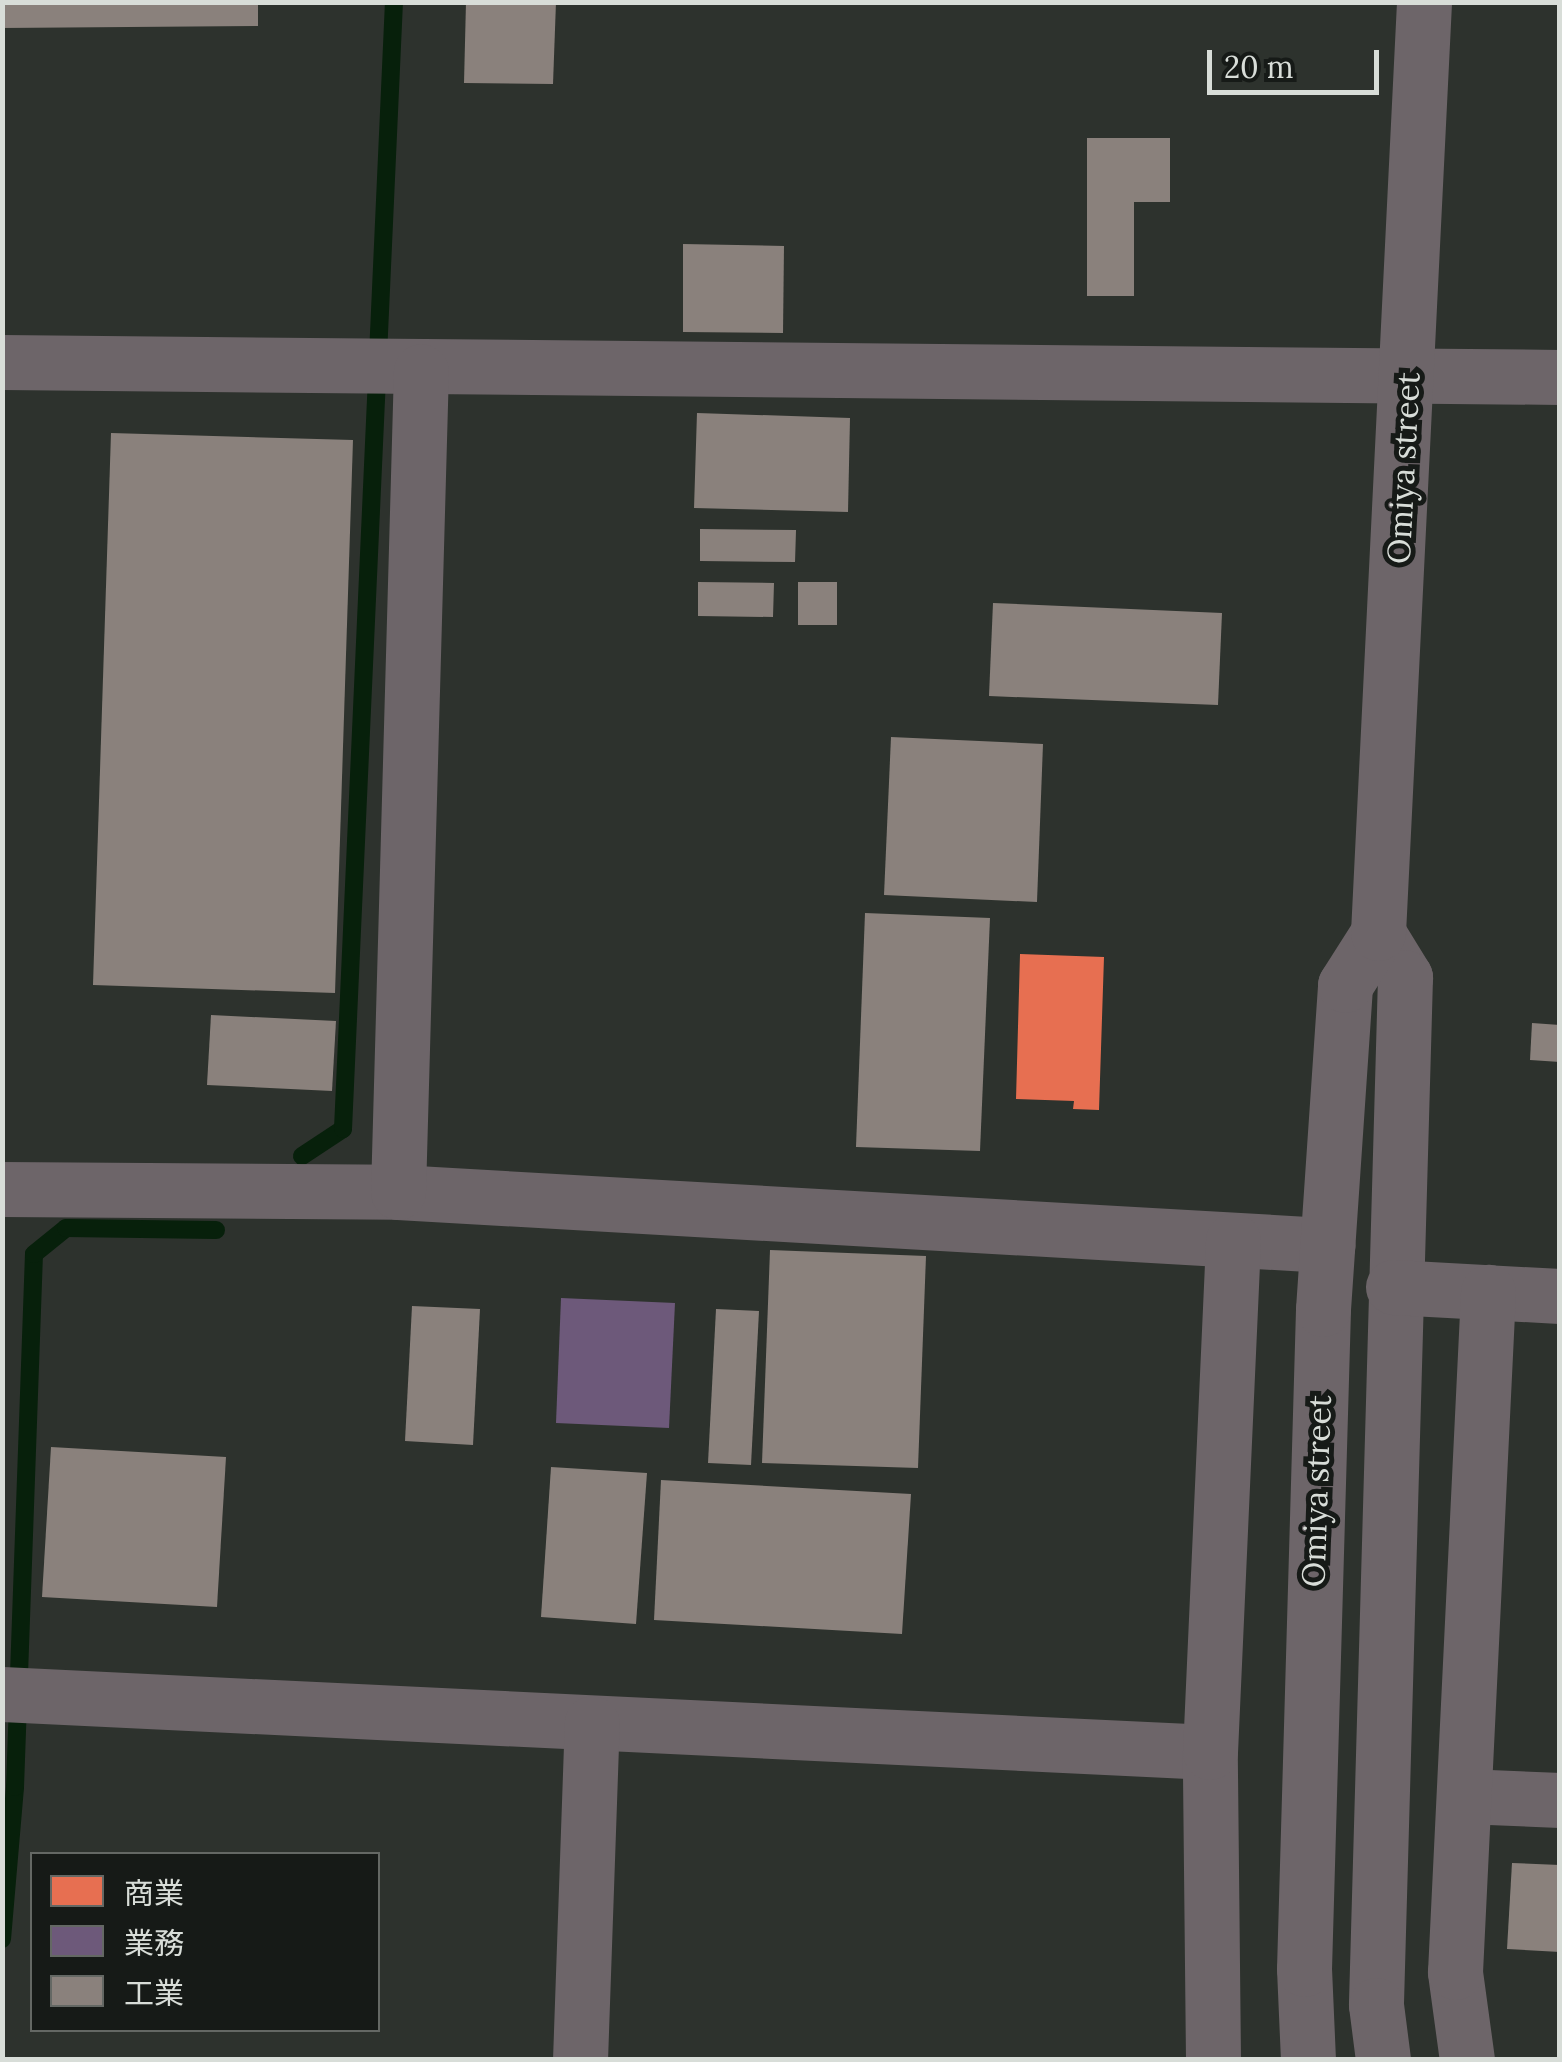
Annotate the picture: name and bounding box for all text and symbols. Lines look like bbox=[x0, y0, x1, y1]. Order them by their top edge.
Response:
scale bar bbox=[1212, 30, 1384, 92]
text: 20 m bbox=[1224, 48, 1293, 86]
street label: Omiya street bbox=[1380, 371, 1428, 565]
street label: Omiya street bbox=[1294, 1394, 1340, 1588]
legend bbox=[30, 1852, 380, 2032]
text: 商業 bbox=[124, 1874, 184, 1912]
text: 業務 bbox=[124, 1924, 184, 1962]
text: 工業 bbox=[124, 1974, 184, 2012]

